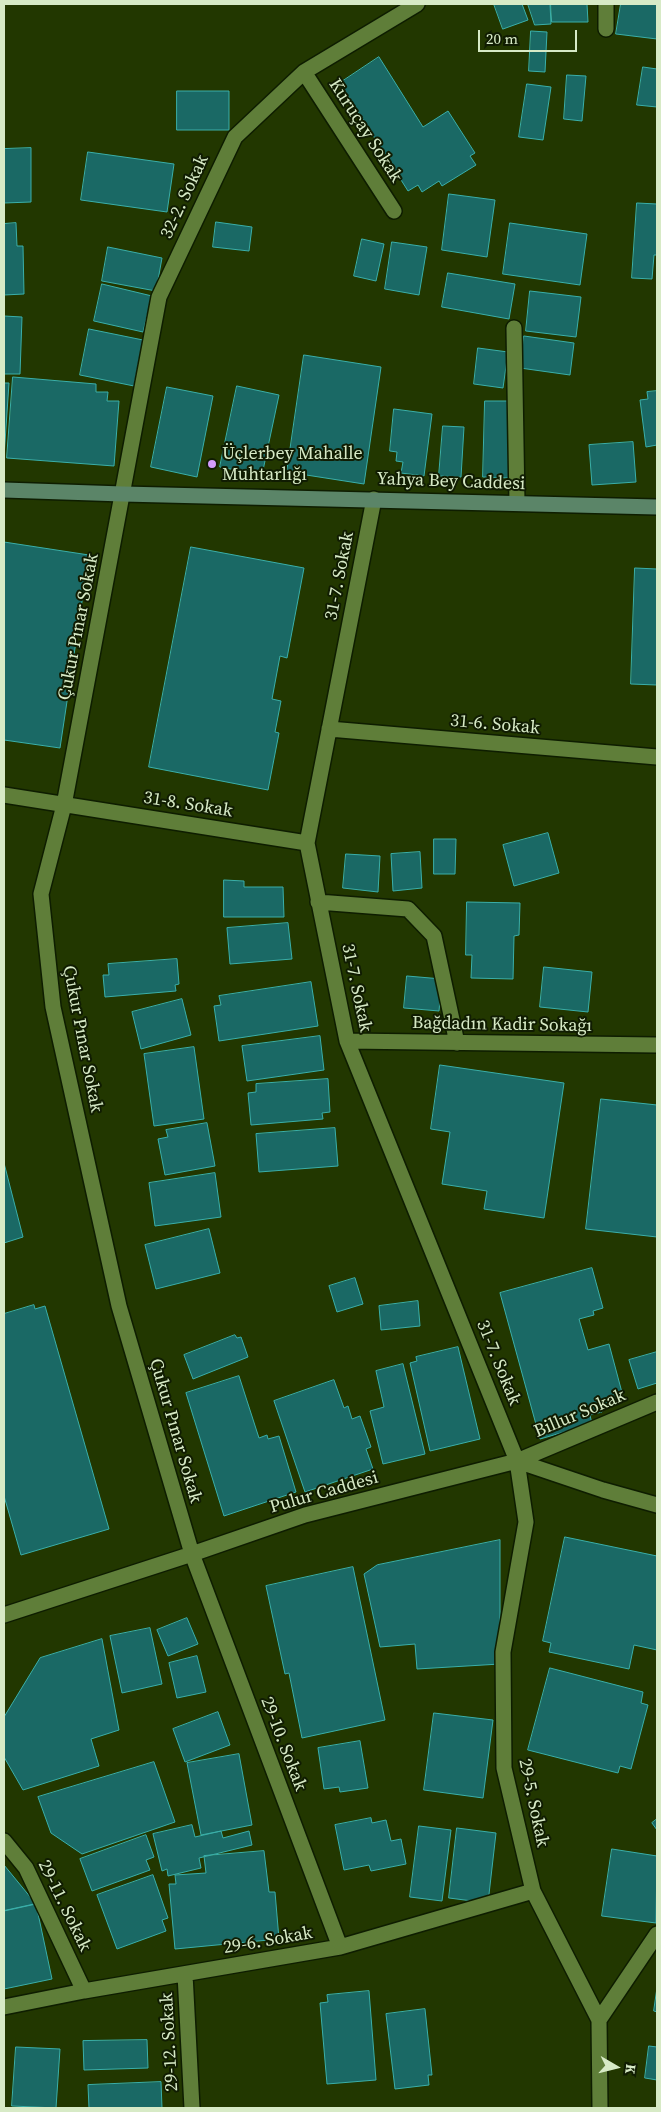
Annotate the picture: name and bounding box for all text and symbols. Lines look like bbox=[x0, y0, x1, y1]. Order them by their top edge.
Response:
scale bar bbox=[481, 20, 580, 52]
text: 20 m bbox=[486, 28, 518, 49]
street label: Kuruçay Sokak bbox=[324, 75, 406, 187]
street label: 32-2. Sokak bbox=[156, 152, 214, 242]
place label: Üçlerbey Mahalle Muhtarlığı bbox=[222, 443, 363, 486]
marker: Üçlerbey Mahalle Muhtarlığı bbox=[206, 458, 218, 470]
street label: Yahya Bey Caddesi bbox=[376, 469, 526, 495]
street label: 31-7. Sokak bbox=[321, 530, 359, 622]
street label: Çukur Pınar Sokak bbox=[54, 552, 104, 702]
street label: 31-6. Sokak bbox=[449, 710, 541, 740]
street label: 31-8. Sokak bbox=[142, 787, 234, 823]
street label: 31-7. Sokak bbox=[336, 942, 376, 1034]
street label: Çukur Pınar Sokak bbox=[57, 964, 107, 1114]
street label: Bağdadın Kadir Sokağı bbox=[412, 1013, 592, 1037]
street label: 31-7. Sokak bbox=[471, 1317, 525, 1409]
street label: Çukur Pınar Sokak bbox=[144, 1356, 206, 1506]
street label: Billur Sokak bbox=[531, 1385, 629, 1443]
street label: Pulur Caddesi bbox=[267, 1467, 381, 1519]
street label: 29-10. Sokak bbox=[255, 1694, 311, 1794]
street label: 29-5. Sokak bbox=[513, 1757, 553, 1849]
street label: 29-11. Sokak bbox=[33, 1857, 95, 1955]
street label: 29-6. Sokak bbox=[222, 1923, 314, 1959]
street label: 29-12. Sokak bbox=[157, 1992, 183, 2092]
north arrow bbox=[591, 2042, 641, 2092]
text: K bbox=[620, 2063, 641, 2075]

